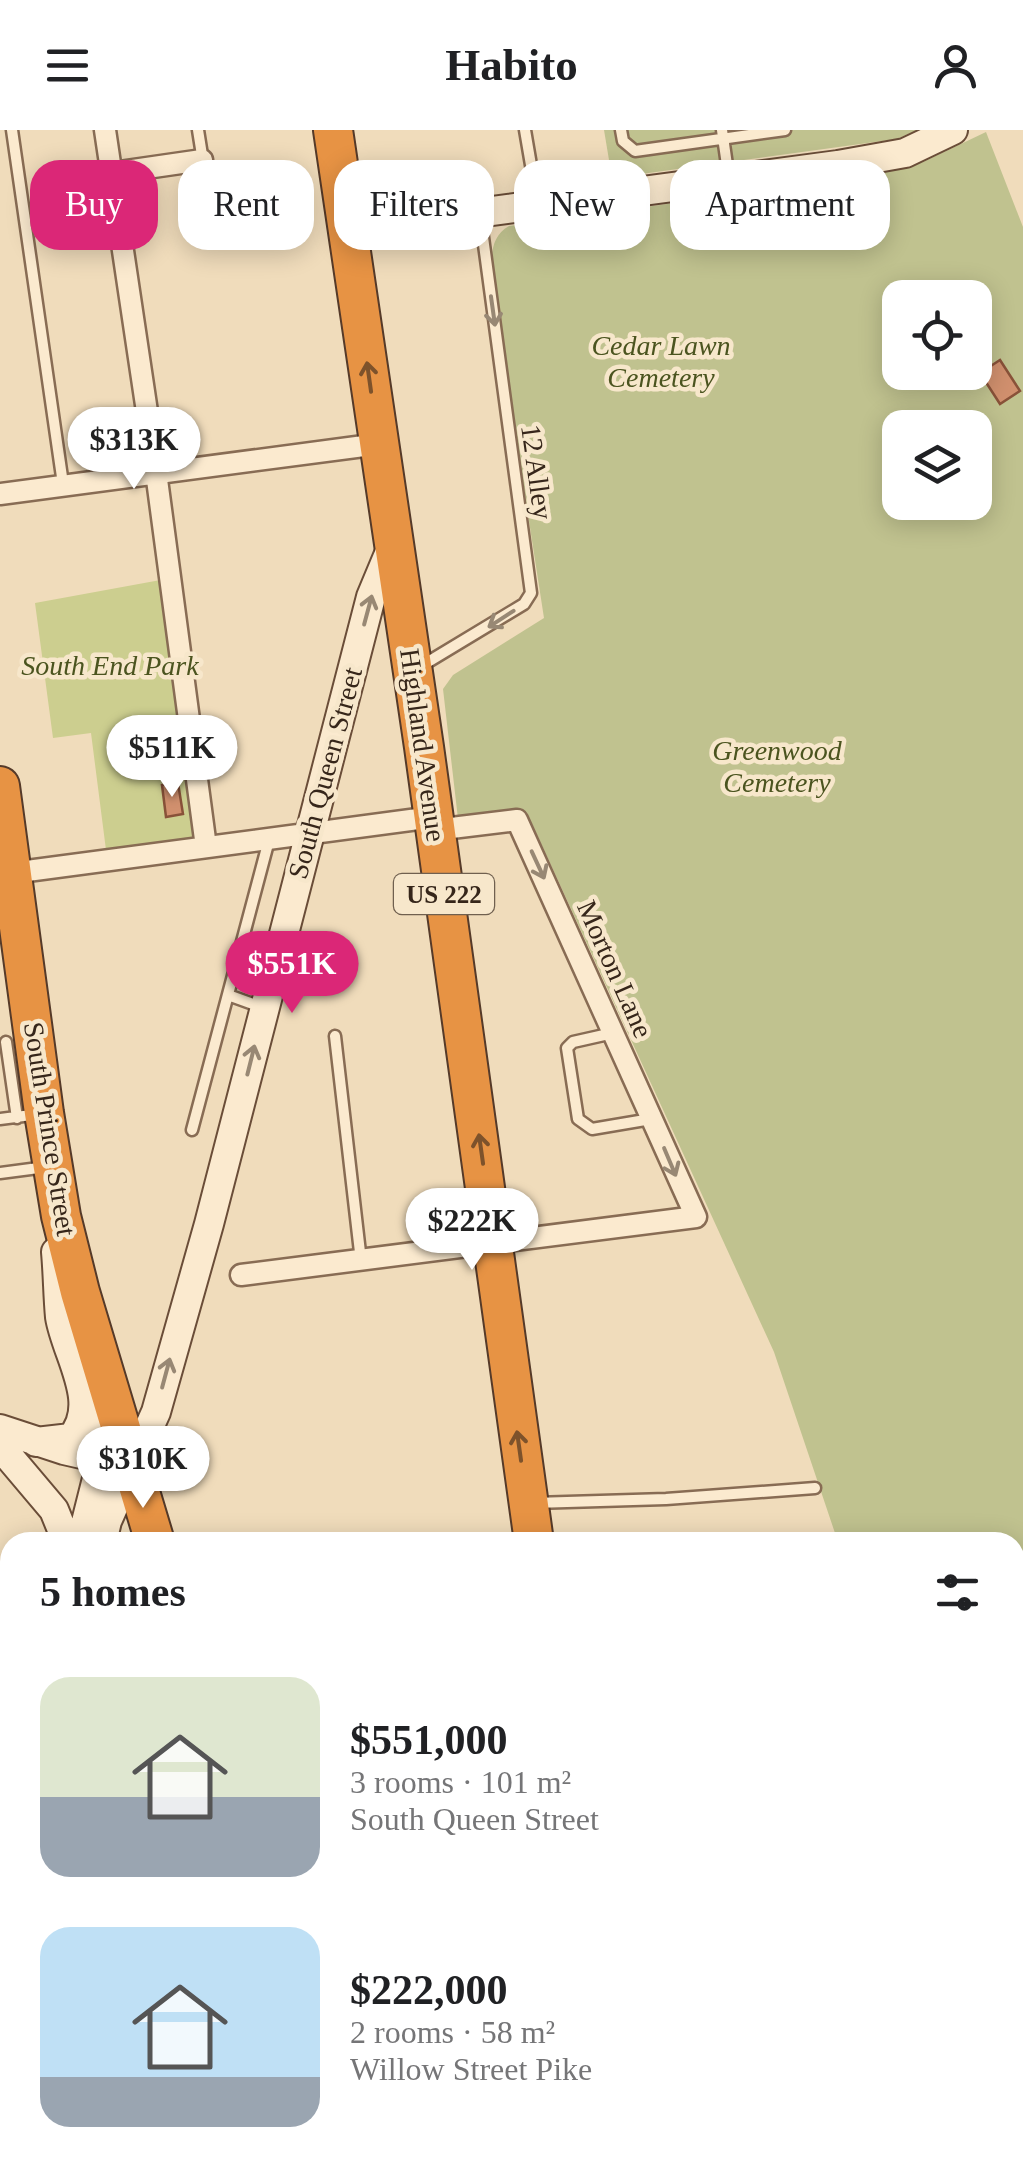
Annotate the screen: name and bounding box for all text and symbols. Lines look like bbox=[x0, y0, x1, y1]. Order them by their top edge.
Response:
icon: menu bbox=[40, 38, 95, 93]
icon: person bbox=[928, 38, 983, 93]
text: Habito bbox=[445, 40, 578, 90]
chip: Buy bbox=[30, 160, 158, 250]
chip: Rent bbox=[178, 160, 314, 250]
chip: Filters bbox=[334, 160, 494, 250]
chip: New bbox=[514, 160, 650, 250]
chip: Apartment bbox=[670, 160, 890, 250]
map controls bbox=[882, 280, 992, 520]
button: locate bbox=[882, 280, 992, 390]
one-way arrow bbox=[484, 294, 502, 327]
park label: Cedar Lawn Cemetery bbox=[591, 330, 731, 393]
one-way arrow bbox=[360, 361, 378, 393]
pin: $313K bbox=[64, 407, 204, 492]
button: layers bbox=[882, 410, 992, 520]
text: $313K bbox=[90, 421, 178, 457]
street label: 12 Alley bbox=[515, 422, 559, 522]
one-way arrow bbox=[359, 594, 378, 626]
one-way arrow bbox=[488, 608, 516, 629]
street label: Highland Avenue bbox=[394, 646, 452, 844]
park label: South End Park bbox=[21, 650, 199, 681]
street label: South Queen Street bbox=[282, 664, 368, 882]
pin: $511K bbox=[102, 715, 242, 800]
text: $511K bbox=[128, 729, 216, 765]
park label: Greenwood Cemetery bbox=[712, 735, 843, 798]
one-way arrow bbox=[530, 849, 548, 880]
road number: US 222 bbox=[394, 874, 494, 914]
street label: Morton Lane bbox=[571, 896, 659, 1042]
pin: $551K bbox=[222, 931, 362, 1016]
text: $551K bbox=[248, 945, 336, 981]
street label: South Prince Street bbox=[18, 1020, 82, 1238]
one-way arrow bbox=[242, 1045, 261, 1076]
one-way arrow bbox=[471, 1133, 489, 1165]
one-way arrow bbox=[662, 1146, 680, 1177]
pin: $222K bbox=[402, 1188, 542, 1273]
text: $222K bbox=[428, 1202, 516, 1238]
one-way arrow bbox=[158, 1358, 177, 1389]
pin: $310K bbox=[73, 1426, 213, 1511]
one-way arrow bbox=[510, 1430, 528, 1463]
text: $310K bbox=[99, 1440, 187, 1476]
icon: filters bbox=[930, 1565, 985, 1620]
text: 5 homes bbox=[40, 1569, 186, 1615]
icon: home bbox=[120, 1717, 240, 1837]
text: $551,000 bbox=[350, 1717, 508, 1763]
text: 3 rooms · 101 m² bbox=[350, 1764, 571, 1800]
text: South Queen Street bbox=[350, 1801, 599, 1837]
icon: home bbox=[120, 1967, 240, 2087]
text: $222,000 bbox=[350, 1967, 508, 2013]
text: 2 rooms · 58 m² bbox=[350, 2014, 555, 2050]
text: Willow Street Pike bbox=[350, 2051, 592, 2087]

